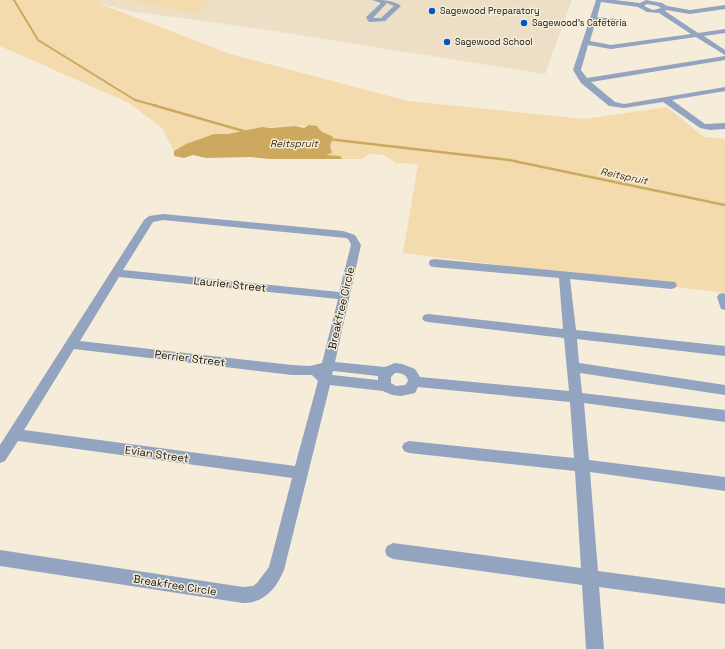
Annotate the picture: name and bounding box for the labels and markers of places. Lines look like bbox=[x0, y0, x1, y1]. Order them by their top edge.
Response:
place label: Sagewood Preparatory bbox=[440, 5, 539, 17]
marker: Sagewood Preparatory bbox=[427, 6, 437, 16]
place label: Sagewood's Cafeteria bbox=[532, 17, 627, 29]
marker: Sagewood's Cafeteria bbox=[519, 18, 529, 28]
place label: Sagewood School bbox=[455, 36, 533, 48]
marker: Sagewood School bbox=[442, 37, 452, 47]

